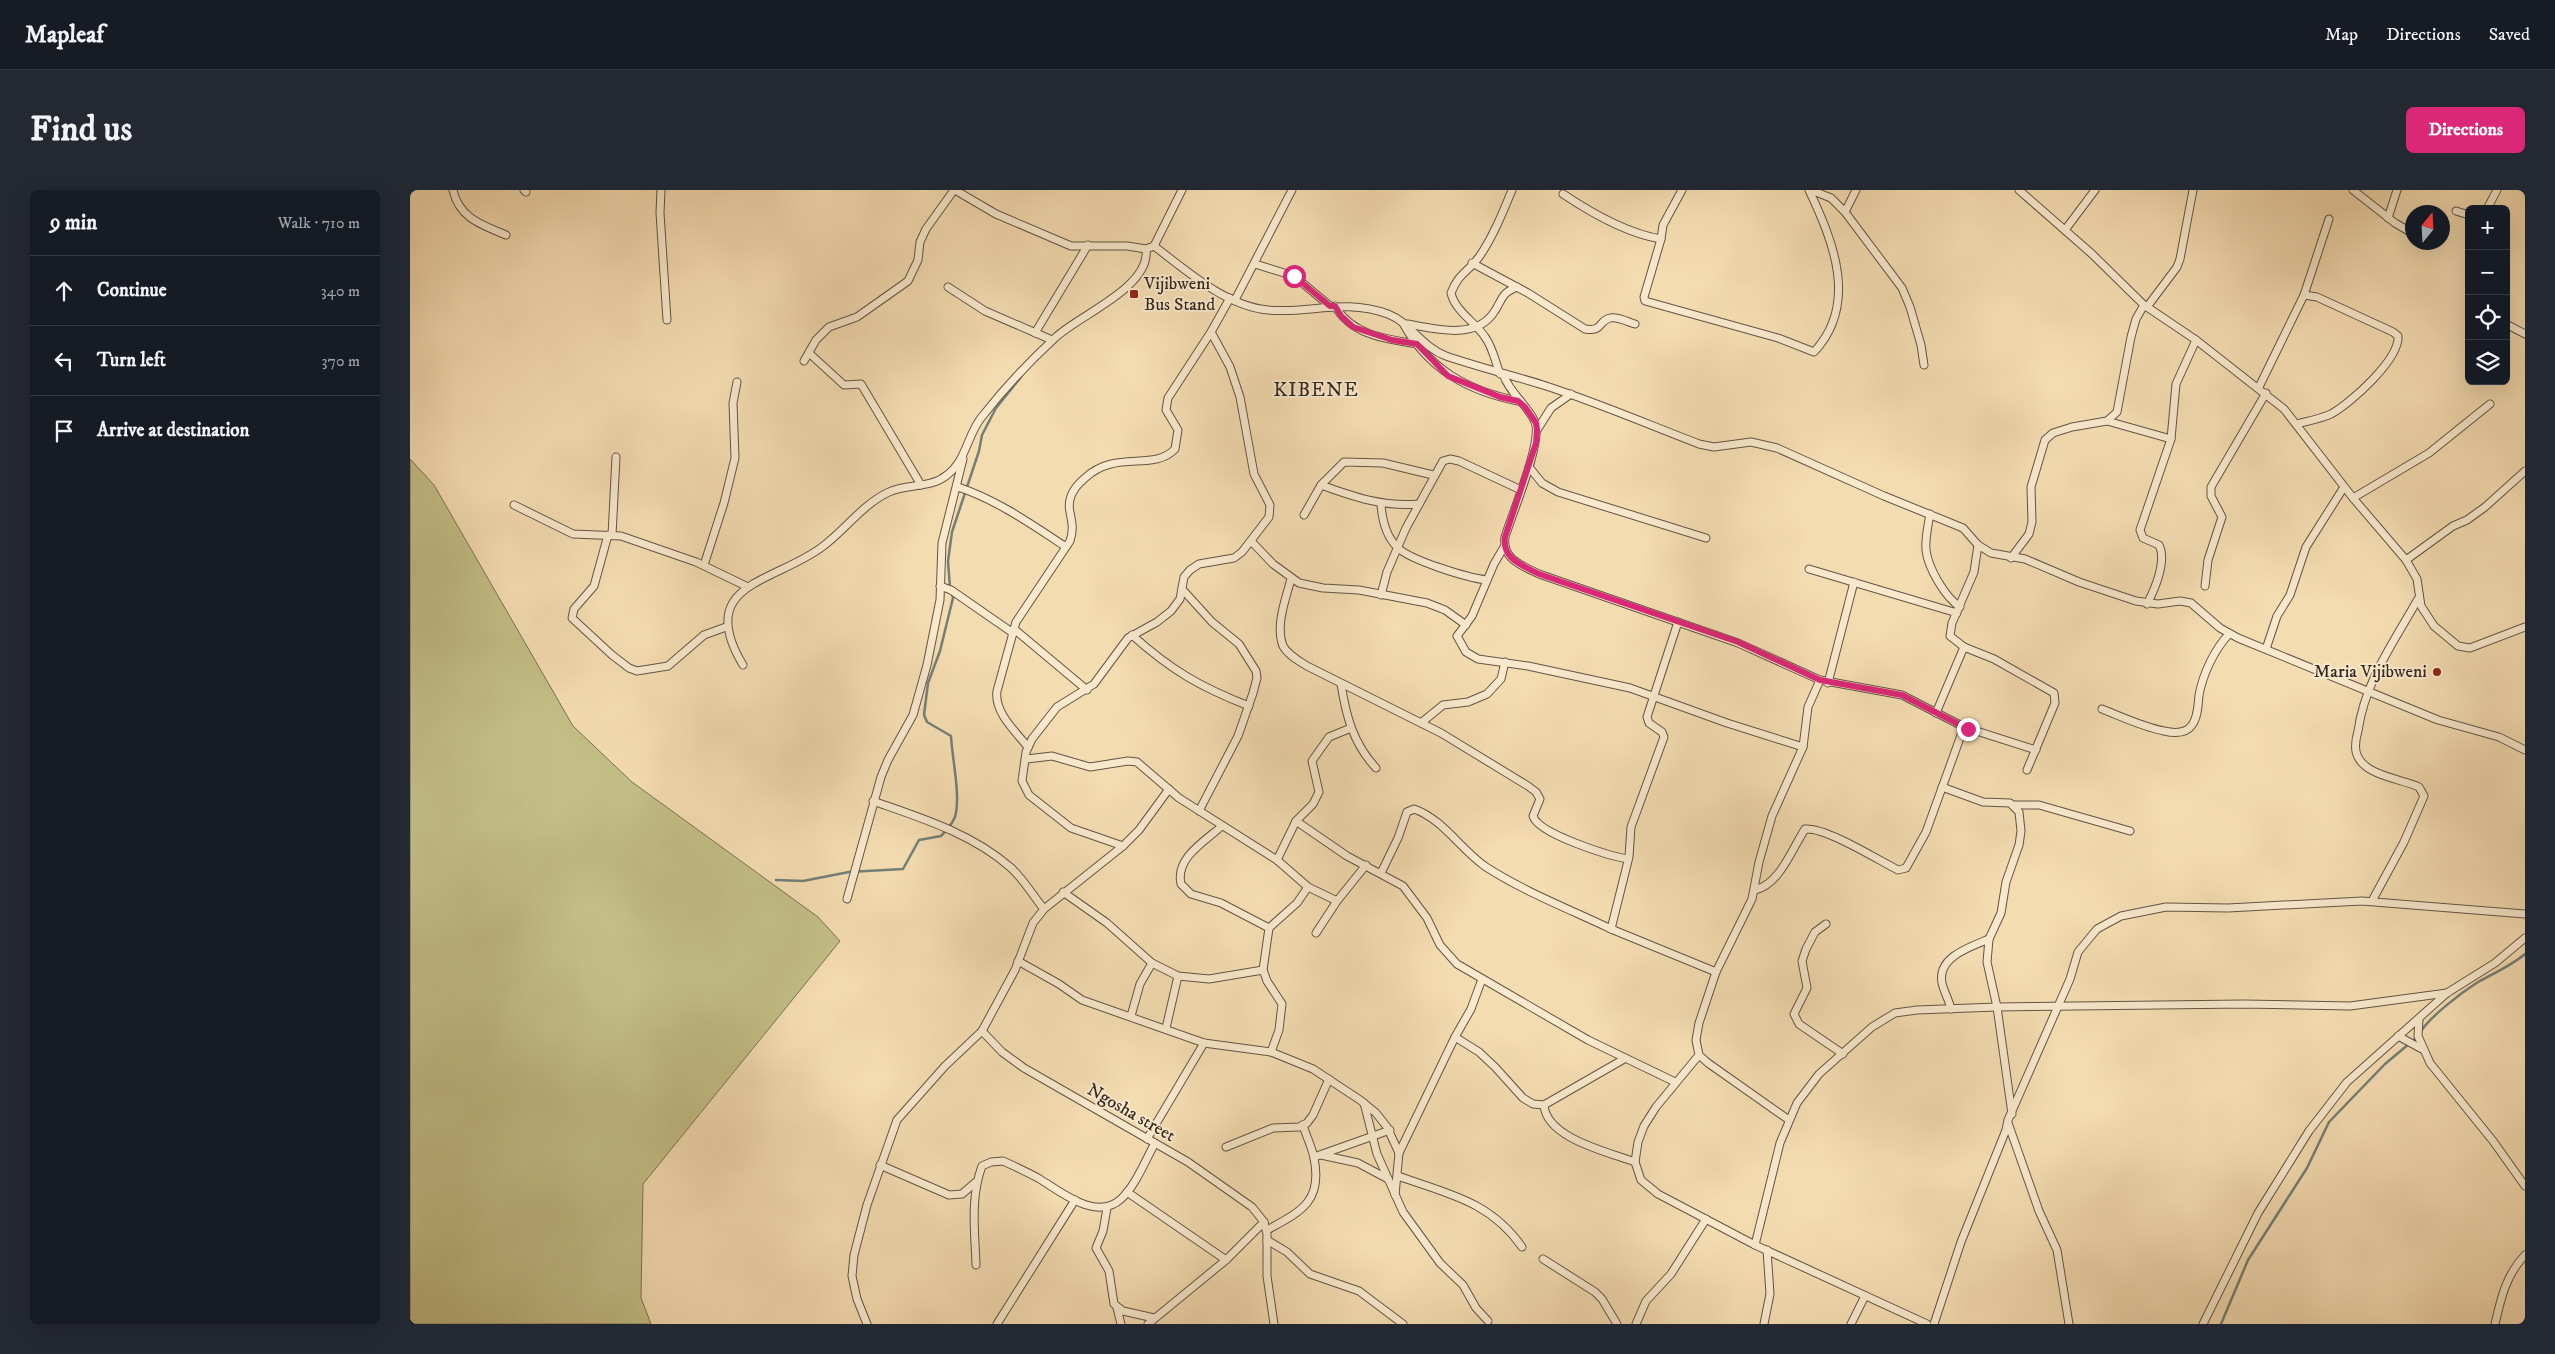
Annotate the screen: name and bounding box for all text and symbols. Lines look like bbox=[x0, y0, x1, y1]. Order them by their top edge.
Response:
text: Mapleaf bbox=[25, 20, 104, 50]
text: Map bbox=[2325, 24, 2358, 46]
text: Directions bbox=[2386, 24, 2461, 46]
text: Saved bbox=[2489, 24, 2530, 46]
button: Directions bbox=[2406, 107, 2525, 153]
text: Find us bbox=[30, 108, 132, 152]
north arrow bbox=[2405, 205, 2450, 250]
map controls bbox=[2465, 205, 2510, 385]
button: + bbox=[2465, 205, 2510, 250]
text: 9 min bbox=[50, 210, 97, 236]
text: Walk · 710 m bbox=[278, 213, 360, 233]
button: − bbox=[2465, 250, 2510, 295]
route start bbox=[1283, 265, 1306, 288]
place label: Vijibweni Bus Stand bbox=[1143, 273, 1215, 316]
icon: ahead bbox=[50, 277, 78, 305]
text: Continue bbox=[97, 279, 167, 302]
text: 340 m bbox=[321, 281, 360, 301]
marker: Vijibweni Bus Stand bbox=[1128, 288, 1140, 300]
button: locate bbox=[2465, 295, 2510, 340]
button: layers bbox=[2465, 340, 2510, 385]
icon: left bbox=[50, 347, 78, 375]
text: Turn left bbox=[97, 349, 166, 372]
text: 370 m bbox=[322, 351, 360, 371]
district label: KIBENE bbox=[1273, 378, 1359, 403]
icon: arrive bbox=[50, 417, 78, 445]
text: Arrive at destination bbox=[97, 419, 249, 442]
place label: Maria Vijibweni bbox=[2314, 661, 2427, 683]
marker: Maria Vijibweni bbox=[2431, 666, 2443, 678]
route end bbox=[1957, 718, 1980, 741]
street label: Ngosha street bbox=[1083, 1079, 1179, 1147]

